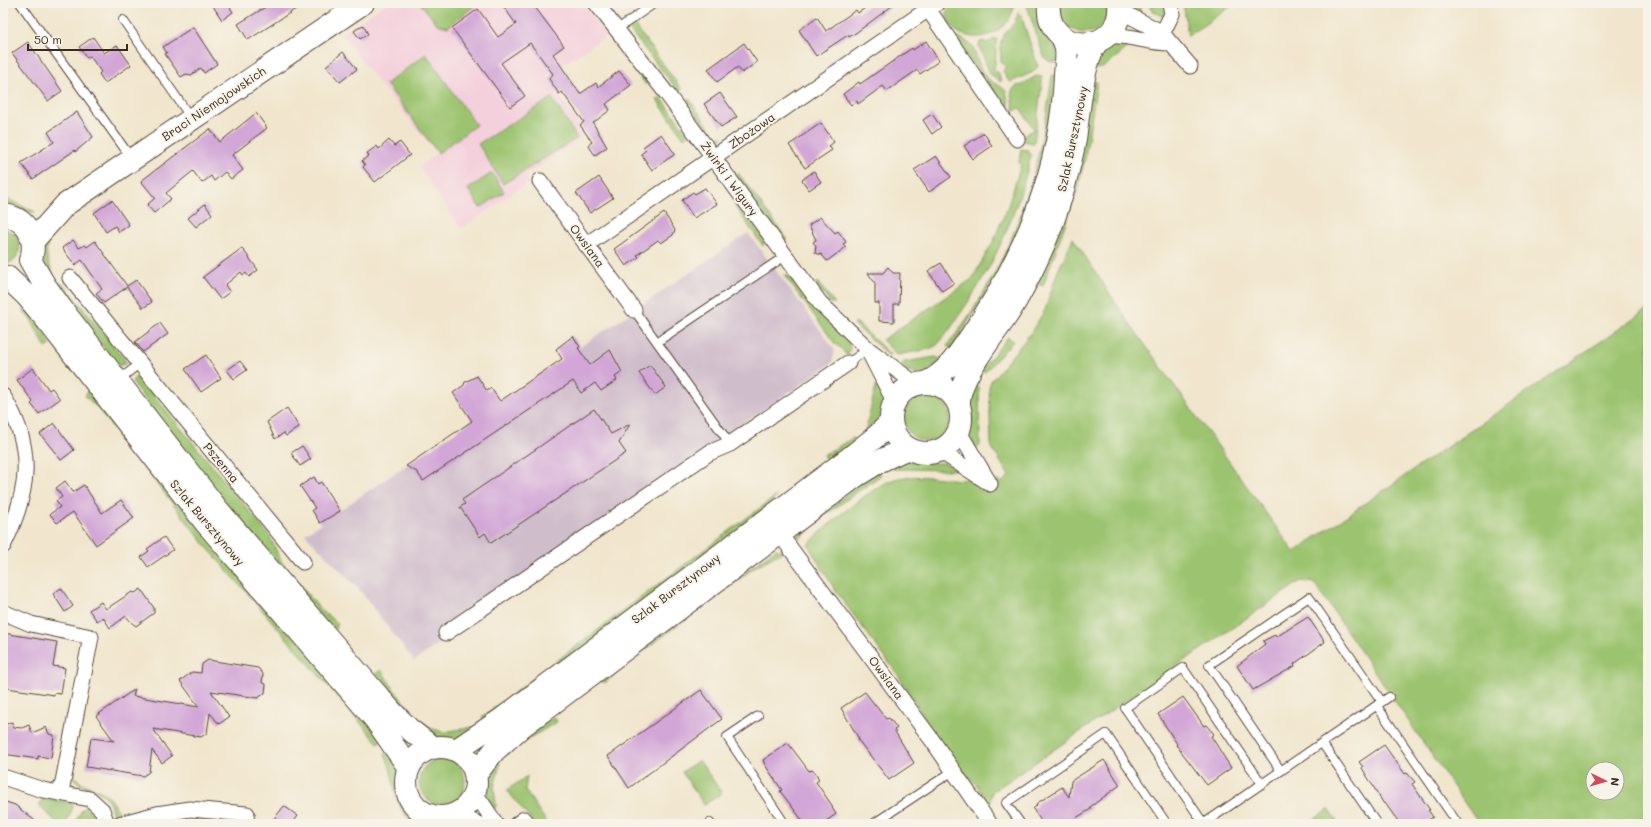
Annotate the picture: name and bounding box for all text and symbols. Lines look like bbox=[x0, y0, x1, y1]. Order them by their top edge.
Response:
scale bar bbox=[28, 26, 127, 52]
text: 50 m bbox=[34, 31, 62, 47]
street label: Braci Niemojowskich bbox=[158, 62, 269, 144]
street label: Szlak Bursztynowy bbox=[1053, 85, 1091, 193]
street label: Zbożowa bbox=[725, 108, 778, 152]
street label: Żwirki i Wigury bbox=[697, 138, 762, 219]
street label: Owsiana bbox=[567, 221, 609, 270]
street label: Pszenna bbox=[200, 439, 243, 486]
street label: Szlak Bursztynowy bbox=[167, 476, 248, 569]
street label: Szlak Bursztynowy bbox=[628, 549, 723, 627]
street label: Owsiana bbox=[866, 653, 908, 702]
north arrow bbox=[1585, 761, 1625, 801]
text: N bbox=[1608, 777, 1623, 787]

